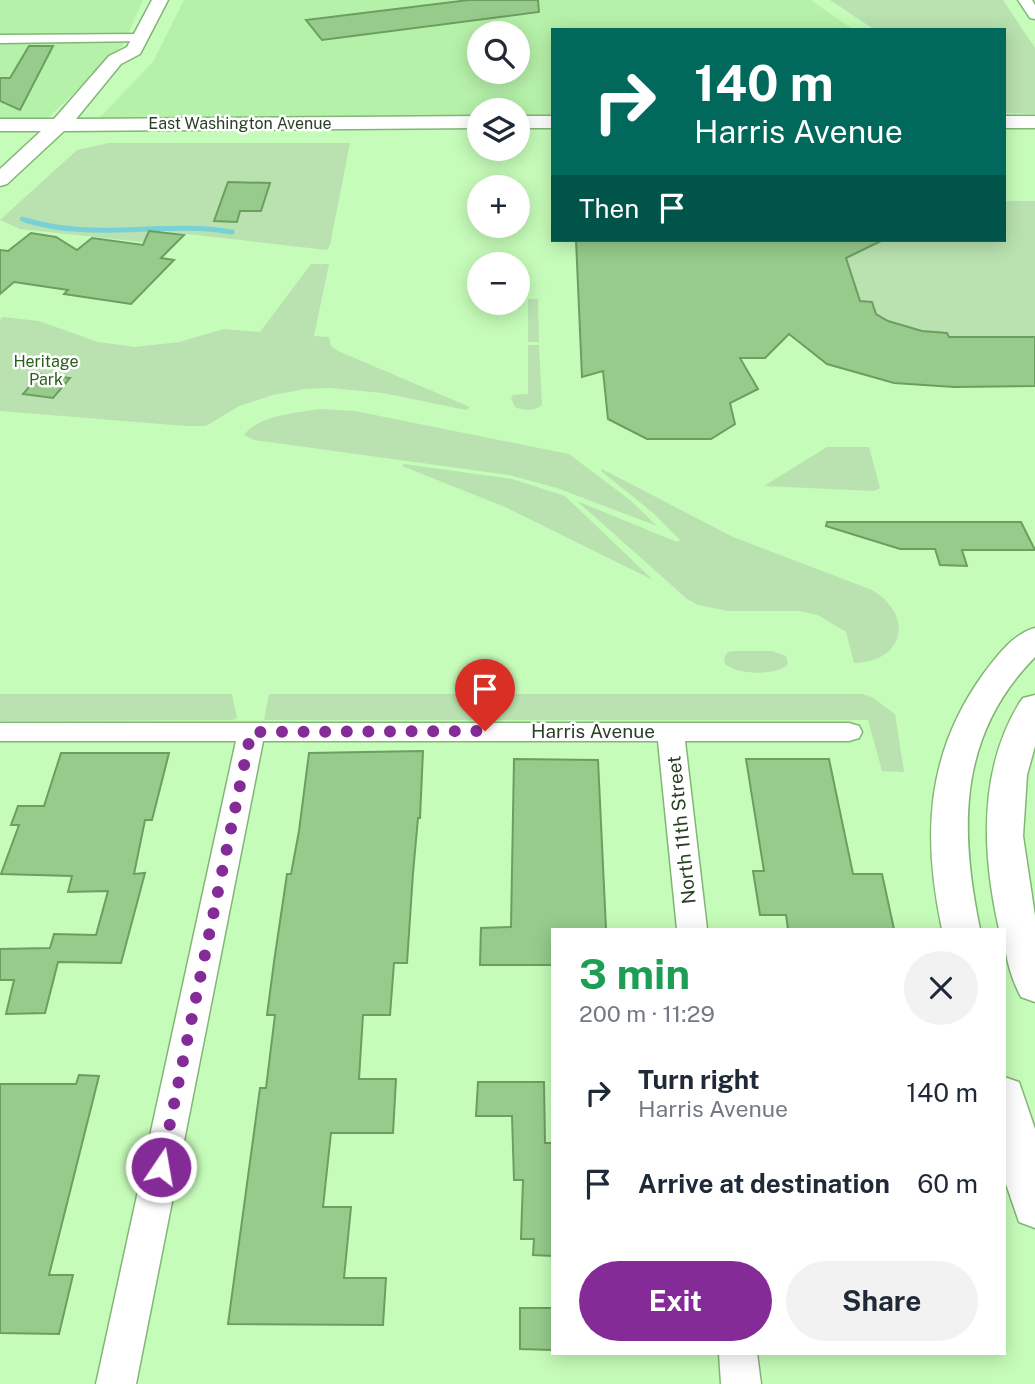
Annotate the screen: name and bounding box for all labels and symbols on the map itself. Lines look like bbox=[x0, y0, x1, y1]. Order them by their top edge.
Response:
street label: East Washington Avenue bbox=[148, 114, 332, 133]
park label: Heritage Park bbox=[13, 352, 79, 389]
pin bbox=[455, 659, 515, 731]
street label: Harris Avenue bbox=[531, 720, 655, 742]
street label: North 11th Street bbox=[662, 755, 700, 905]
position arrow bbox=[124, 1130, 198, 1204]

